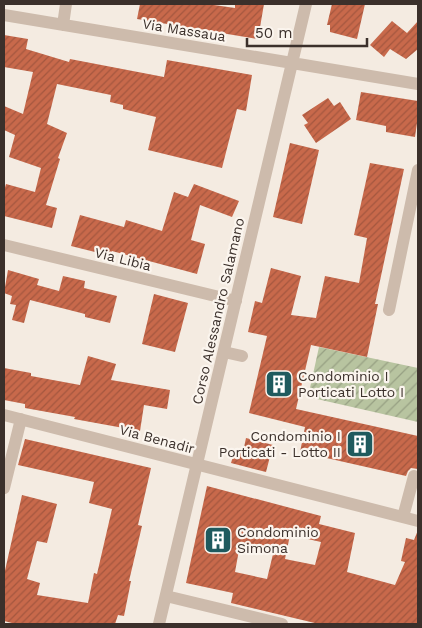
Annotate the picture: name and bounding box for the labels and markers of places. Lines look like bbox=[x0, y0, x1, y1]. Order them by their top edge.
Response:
place label: Condominio I Porticati Lotto I bbox=[298, 368, 404, 400]
building icon: Condominio I Porticati Lotto I bbox=[264, 369, 294, 399]
place label: Condominio I Porticati - Lotto II bbox=[219, 428, 341, 460]
building icon: Condominio I Porticati - Lotto II bbox=[345, 429, 375, 459]
place label: Condominio Simona bbox=[237, 524, 319, 556]
building icon: Condominio Simona bbox=[203, 525, 233, 555]

